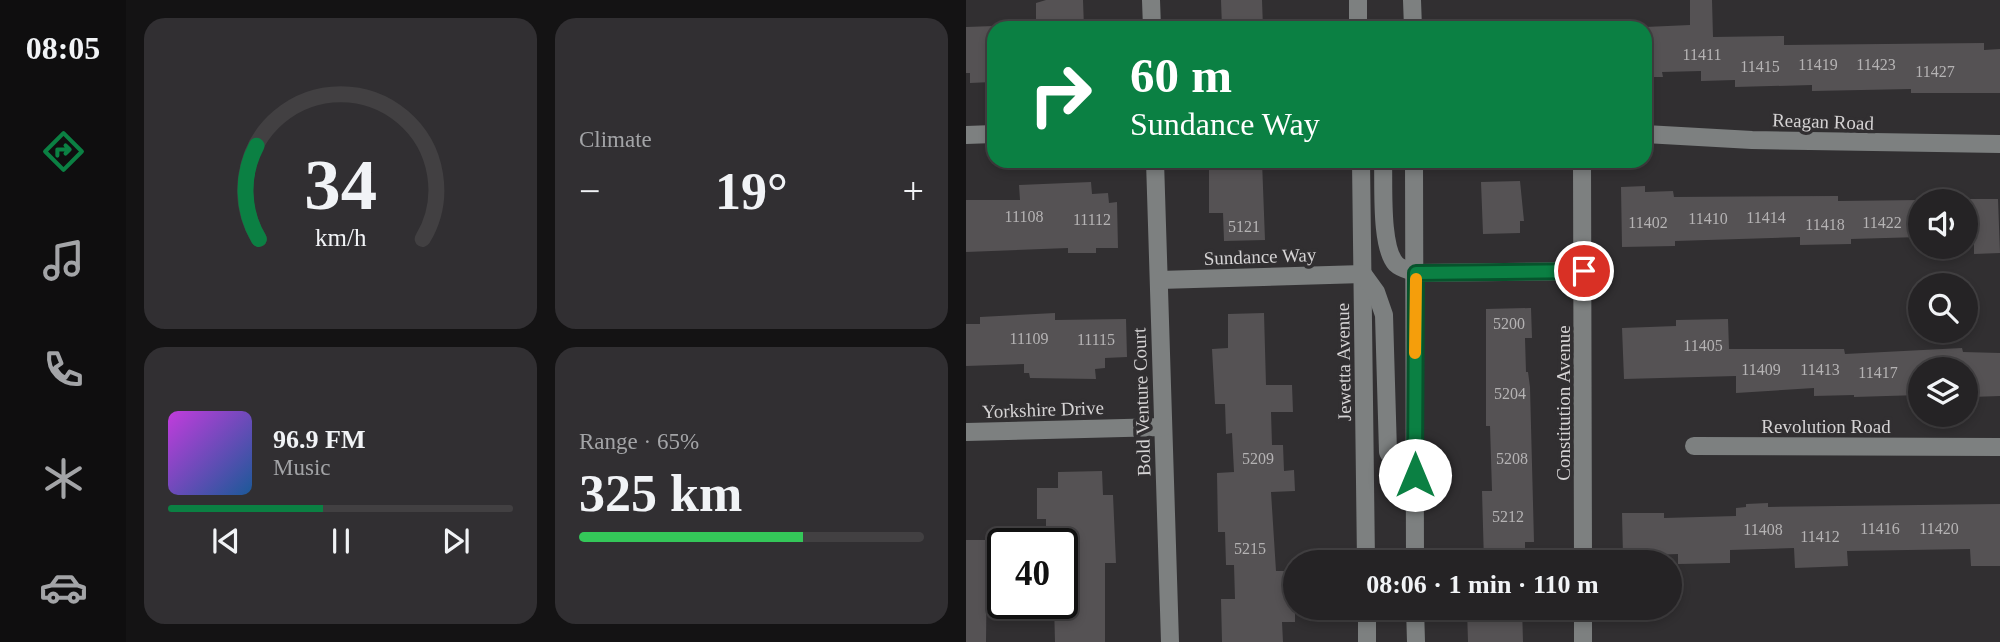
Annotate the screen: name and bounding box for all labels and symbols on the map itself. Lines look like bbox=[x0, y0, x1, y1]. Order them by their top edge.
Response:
house number: 11411 bbox=[1683, 46, 1721, 63]
house number: 11419 bbox=[1798, 56, 1838, 73]
house number: 11423 bbox=[1856, 56, 1896, 73]
house number: 11415 bbox=[1740, 58, 1780, 75]
house number: 11427 bbox=[1915, 63, 1955, 80]
street label: Reagan Road bbox=[1772, 109, 1875, 134]
house number: 11108 bbox=[1005, 208, 1043, 225]
house number: 11414 bbox=[1746, 209, 1786, 226]
house number: 11410 bbox=[1688, 210, 1728, 227]
house number: 11112 bbox=[1073, 211, 1111, 228]
house number: 11402 bbox=[1628, 214, 1668, 231]
house number: 11422 bbox=[1862, 214, 1902, 231]
house number: 11418 bbox=[1805, 216, 1845, 233]
house number: 5121 bbox=[1228, 218, 1260, 235]
pin bbox=[1554, 241, 1614, 301]
street label: Sundance Way bbox=[1203, 244, 1317, 269]
street label: Jewetta Avenue bbox=[1332, 303, 1355, 421]
house number: 5200 bbox=[1493, 315, 1525, 332]
street label: Constitution Avenue bbox=[1553, 325, 1574, 481]
street label: Bold Venture Court bbox=[1128, 327, 1155, 477]
house number: 11109 bbox=[1010, 330, 1048, 347]
house number: 11115 bbox=[1077, 331, 1115, 348]
house number: 11405 bbox=[1683, 337, 1723, 354]
house number: 11409 bbox=[1741, 361, 1781, 378]
house number: 11413 bbox=[1800, 361, 1840, 378]
house number: 11417 bbox=[1858, 364, 1898, 381]
house number: 5204 bbox=[1494, 385, 1526, 402]
street label: Yorkshire Drive bbox=[982, 397, 1104, 422]
street label: Revolution Road bbox=[1761, 416, 1891, 437]
position arrow bbox=[1378, 438, 1452, 512]
house number: 5209 bbox=[1242, 450, 1274, 467]
house number: 5208 bbox=[1496, 450, 1528, 467]
house number: 5212 bbox=[1492, 508, 1524, 525]
house number: 11416 bbox=[1860, 520, 1900, 537]
house number: 11420 bbox=[1919, 520, 1959, 537]
house number: 11408 bbox=[1743, 521, 1783, 538]
speed limit sign: 40 bbox=[987, 528, 1078, 619]
house number: 11412 bbox=[1800, 528, 1840, 545]
house number: 5215 bbox=[1234, 540, 1266, 557]

